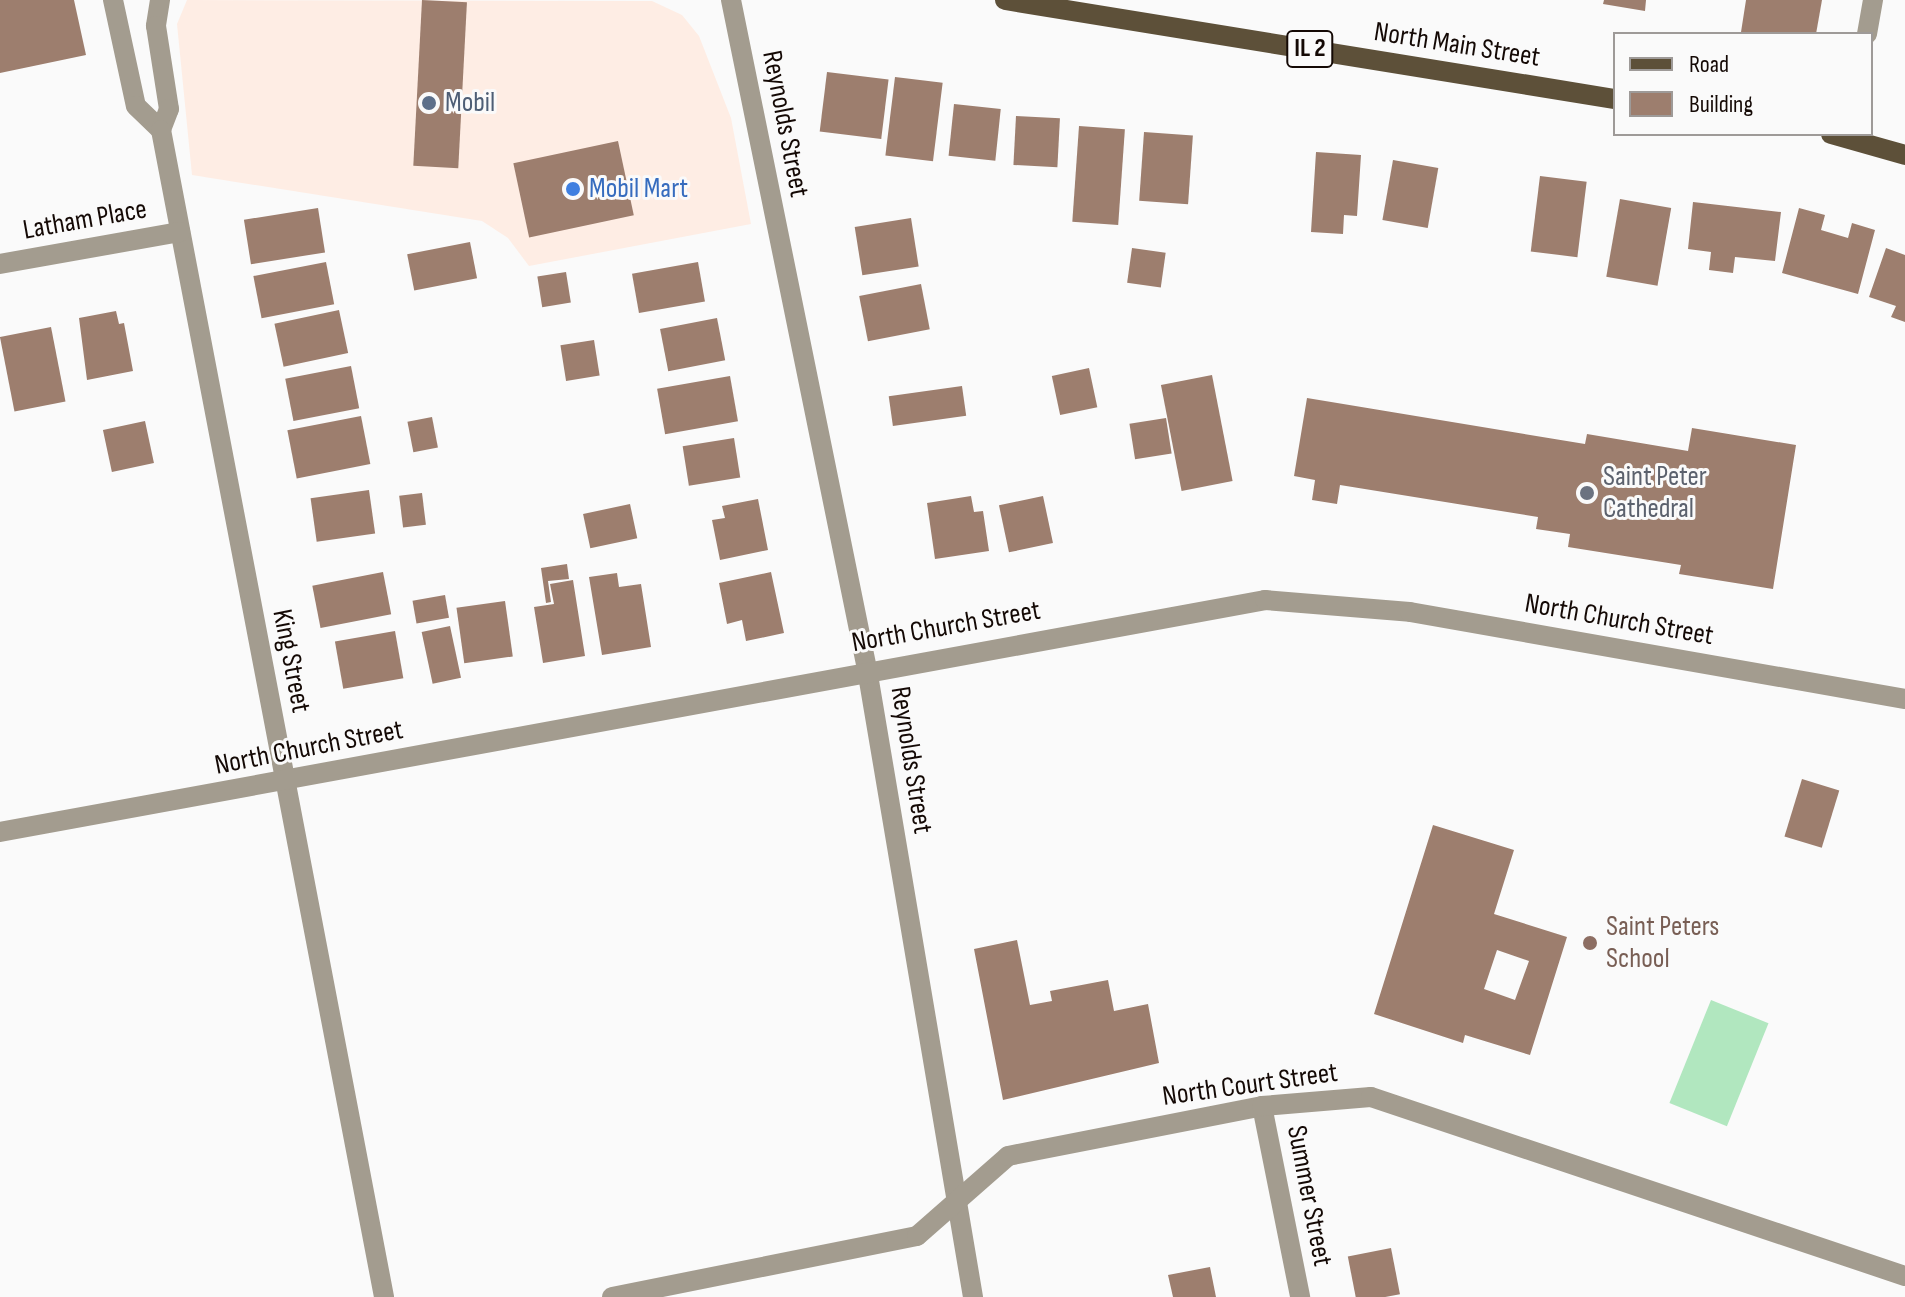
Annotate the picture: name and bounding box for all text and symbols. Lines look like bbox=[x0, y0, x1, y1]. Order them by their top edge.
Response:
street label: North Main Street bbox=[1372, 15, 1542, 75]
road number: IL 2 bbox=[1286, 27, 1334, 71]
legend bbox=[1613, 32, 1873, 136]
street label: Reynolds Street bbox=[754, 48, 816, 200]
text: Road bbox=[1689, 50, 1729, 79]
place label: Mobil bbox=[445, 86, 495, 120]
text: Building bbox=[1689, 90, 1753, 119]
marker: Mobil bbox=[420, 94, 438, 112]
place label: Mobil Mart bbox=[589, 172, 688, 206]
marker: Mobil Mart bbox=[564, 180, 582, 198]
street label: Latham Place bbox=[21, 193, 149, 247]
place label: Saint Peter Cathedral bbox=[1603, 460, 1707, 526]
marker: Saint Peter Cathedral bbox=[1578, 484, 1596, 502]
street label: North Church Street bbox=[1522, 587, 1716, 653]
street label: North Church Street bbox=[849, 594, 1043, 660]
street label: King Street bbox=[265, 606, 317, 716]
street label: Reynolds Street bbox=[883, 684, 939, 836]
street label: North Church Street bbox=[212, 713, 406, 783]
place label: Saint Peters School bbox=[1606, 910, 1719, 976]
marker: Saint Peters School bbox=[1581, 934, 1599, 952]
street label: North Court Street bbox=[1160, 1056, 1340, 1114]
street label: Summer Street bbox=[1279, 1123, 1339, 1269]

